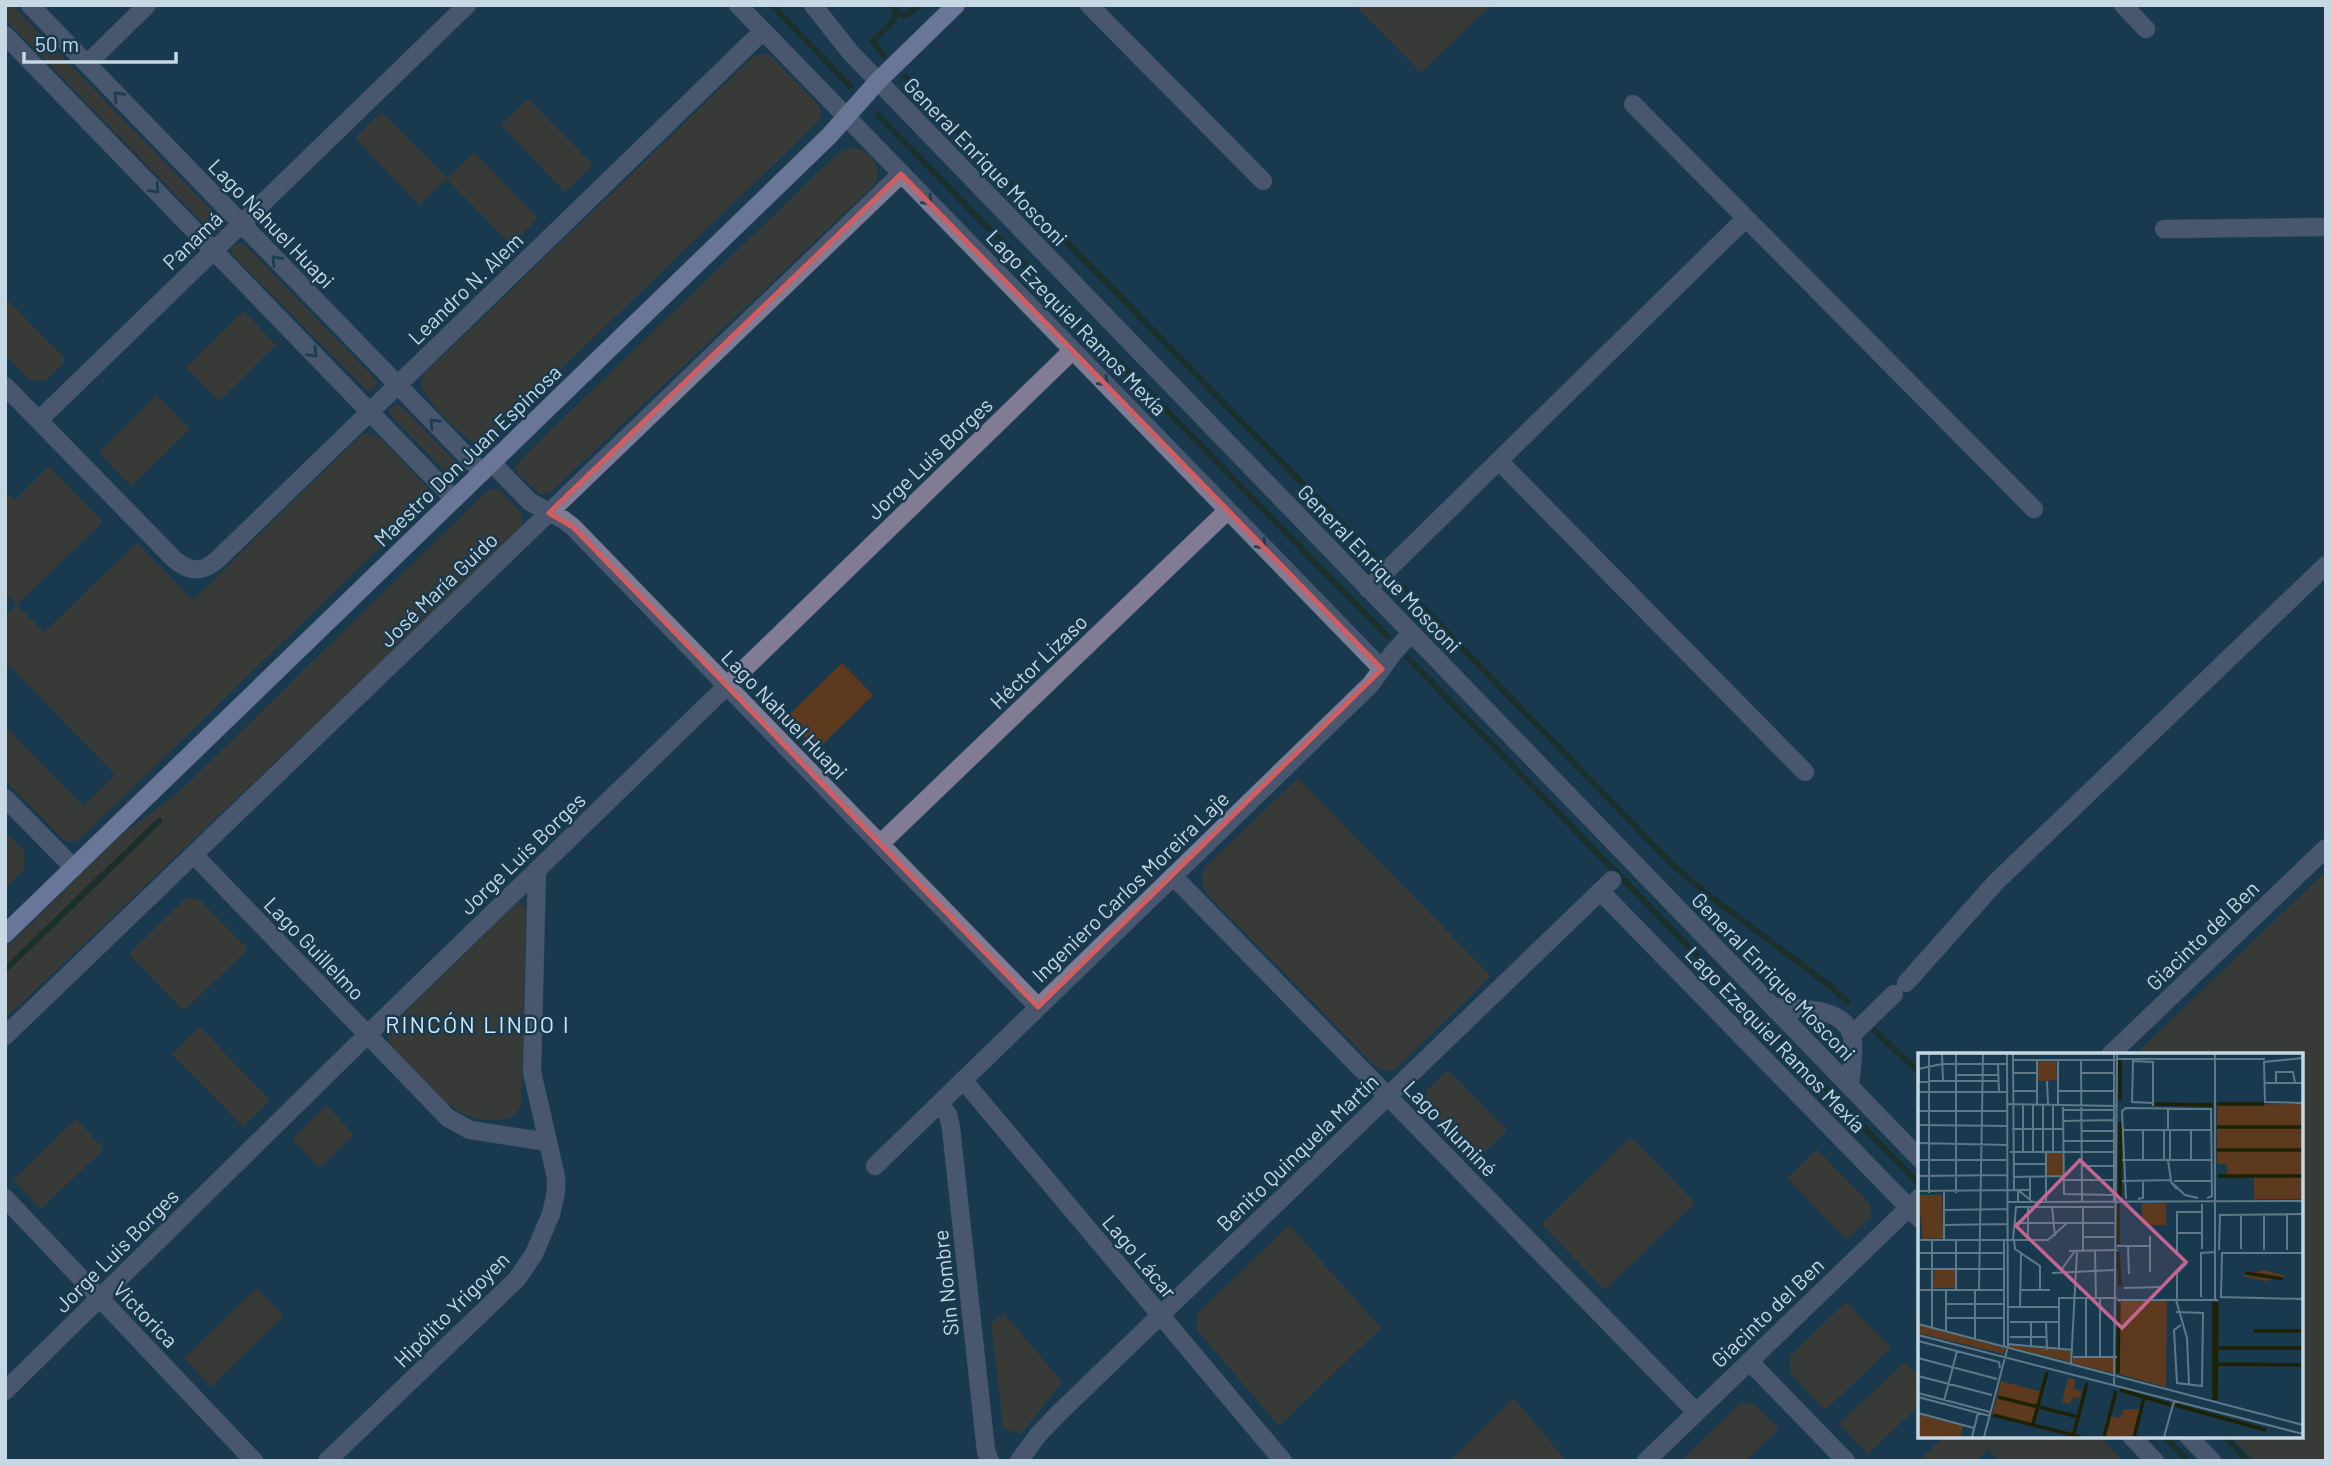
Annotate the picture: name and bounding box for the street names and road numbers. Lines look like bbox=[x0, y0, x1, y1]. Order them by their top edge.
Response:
street label: General Enrique Mosconi bbox=[899, 72, 1073, 250]
street label: Lago Nahuel Huapi bbox=[204, 153, 340, 293]
street label: Panamá bbox=[157, 206, 227, 274]
street label: Lago Ezequiel Ramos Mexía bbox=[982, 224, 1172, 420]
street label: Leandro N. Alem bbox=[402, 227, 528, 349]
street label: Maestro Don Juan Espinosa bbox=[368, 359, 566, 551]
street label: Jorge Luis Borges bbox=[861, 392, 997, 524]
street label: General Enrique Mosconi bbox=[1293, 479, 1467, 657]
street label: José María Guido bbox=[374, 526, 502, 652]
street label: Héctor Lizaso bbox=[984, 608, 1092, 714]
street label: Lago Nahuel Huapi bbox=[717, 644, 853, 784]
street label: Ingeniero Carlos Moreira Laje bbox=[1026, 785, 1234, 987]
street label: Jorge Luis Borges bbox=[454, 787, 590, 919]
street label: Giacinto del Ben bbox=[2140, 875, 2264, 995]
street label: General Enrique Mosconi bbox=[1687, 887, 1861, 1065]
street label: Lago Guillelmo bbox=[260, 891, 370, 1005]
street label: Lago Ezequiel Ramos Mexía bbox=[1681, 941, 1871, 1137]
street label: Benito Quinquela Martín bbox=[1211, 1068, 1383, 1236]
street label: Lago Aluminé bbox=[1399, 1075, 1503, 1181]
street label: Jorge Luis Borges bbox=[49, 1183, 183, 1317]
street label: Lago Lácar bbox=[1098, 1209, 1182, 1303]
street label: Sin Nombre bbox=[927, 1229, 963, 1337]
street label: Hipólito Yrigoyen bbox=[388, 1246, 514, 1372]
street label: Giacinto del Ben bbox=[1705, 1252, 1829, 1372]
street label: Victorica bbox=[109, 1276, 183, 1352]

